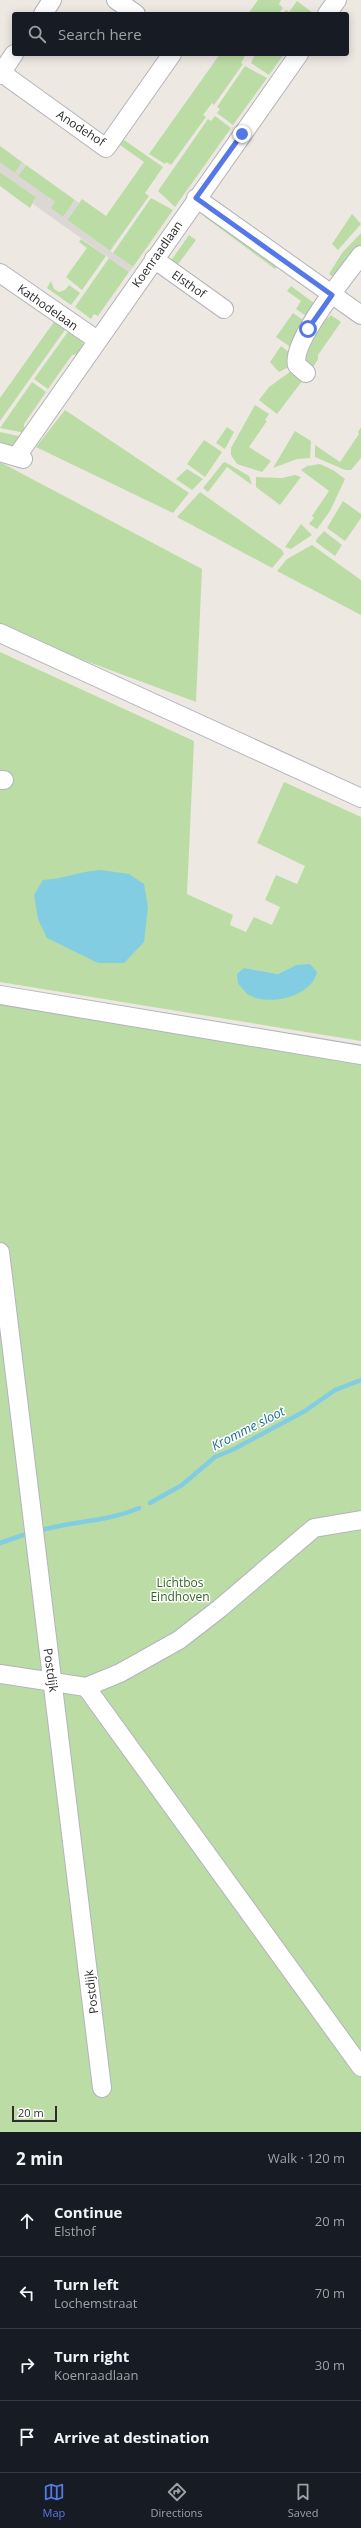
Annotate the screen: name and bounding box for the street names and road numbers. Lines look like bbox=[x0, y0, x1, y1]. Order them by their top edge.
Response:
street label: Anodehof bbox=[53, 106, 109, 151]
street label: Koenraadlaan bbox=[128, 217, 186, 291]
street label: Elsthof bbox=[168, 266, 210, 303]
street label: Kathodelaan bbox=[14, 280, 82, 334]
street label: Postdijk bbox=[40, 1647, 63, 1694]
street label: Postdijk bbox=[80, 1968, 102, 2015]

